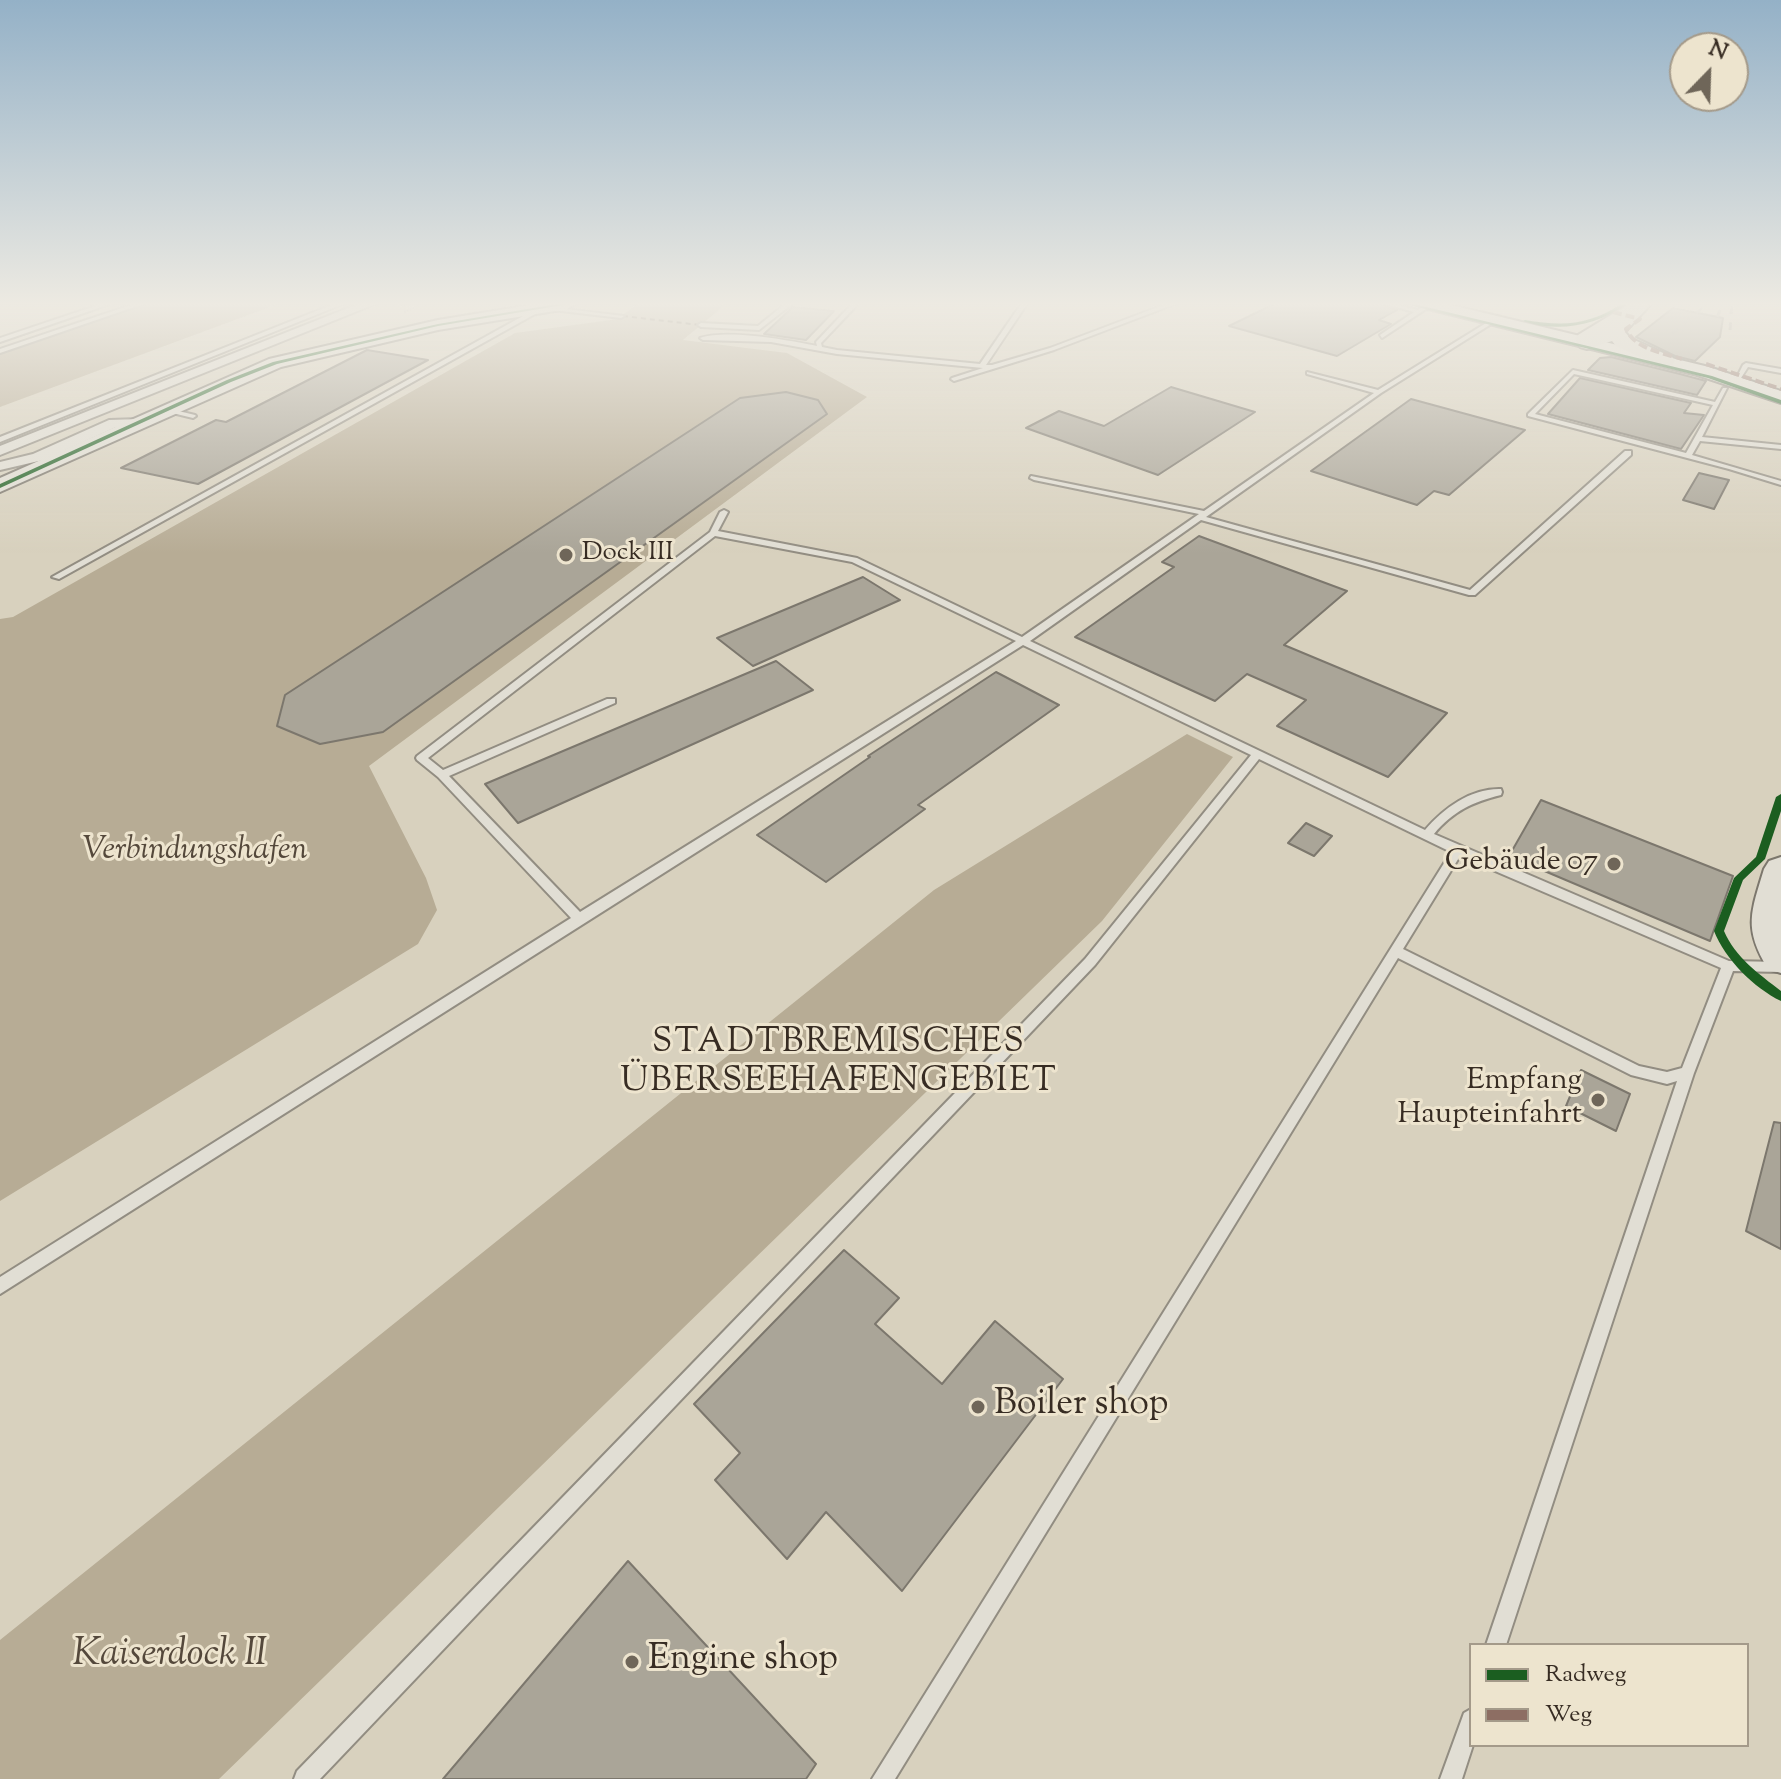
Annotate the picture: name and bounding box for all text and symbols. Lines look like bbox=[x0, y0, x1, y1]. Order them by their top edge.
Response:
north arrow bbox=[1669, 32, 1749, 112]
text: N bbox=[1703, 34, 1732, 70]
place label: Dock III bbox=[582, 539, 674, 571]
marker: Dock III bbox=[557, 546, 575, 564]
water label: Verbindungshafen bbox=[83, 834, 307, 872]
place label: Gebäude 07 bbox=[1445, 846, 1598, 882]
marker: Gebäude 07 bbox=[1605, 855, 1623, 873]
district label: STADTBREMISCHES ÜBERSEEHAFENGEBIET bbox=[620, 1025, 1058, 1104]
place label: Empfang Haupteinfahrt bbox=[1398, 1065, 1582, 1136]
marker: Empfang Haupteinfahrt bbox=[1589, 1091, 1607, 1109]
place label: Boiler shop bbox=[994, 1385, 1168, 1429]
marker: Boiler shop bbox=[969, 1398, 987, 1416]
water label: Kaiserdock II bbox=[73, 1635, 267, 1681]
place label: Engine shop bbox=[648, 1640, 838, 1684]
legend bbox=[1469, 1643, 1749, 1747]
marker: Engine shop bbox=[623, 1653, 641, 1671]
text: Radweg bbox=[1545, 1658, 1626, 1692]
text: Weg bbox=[1545, 1698, 1592, 1732]

